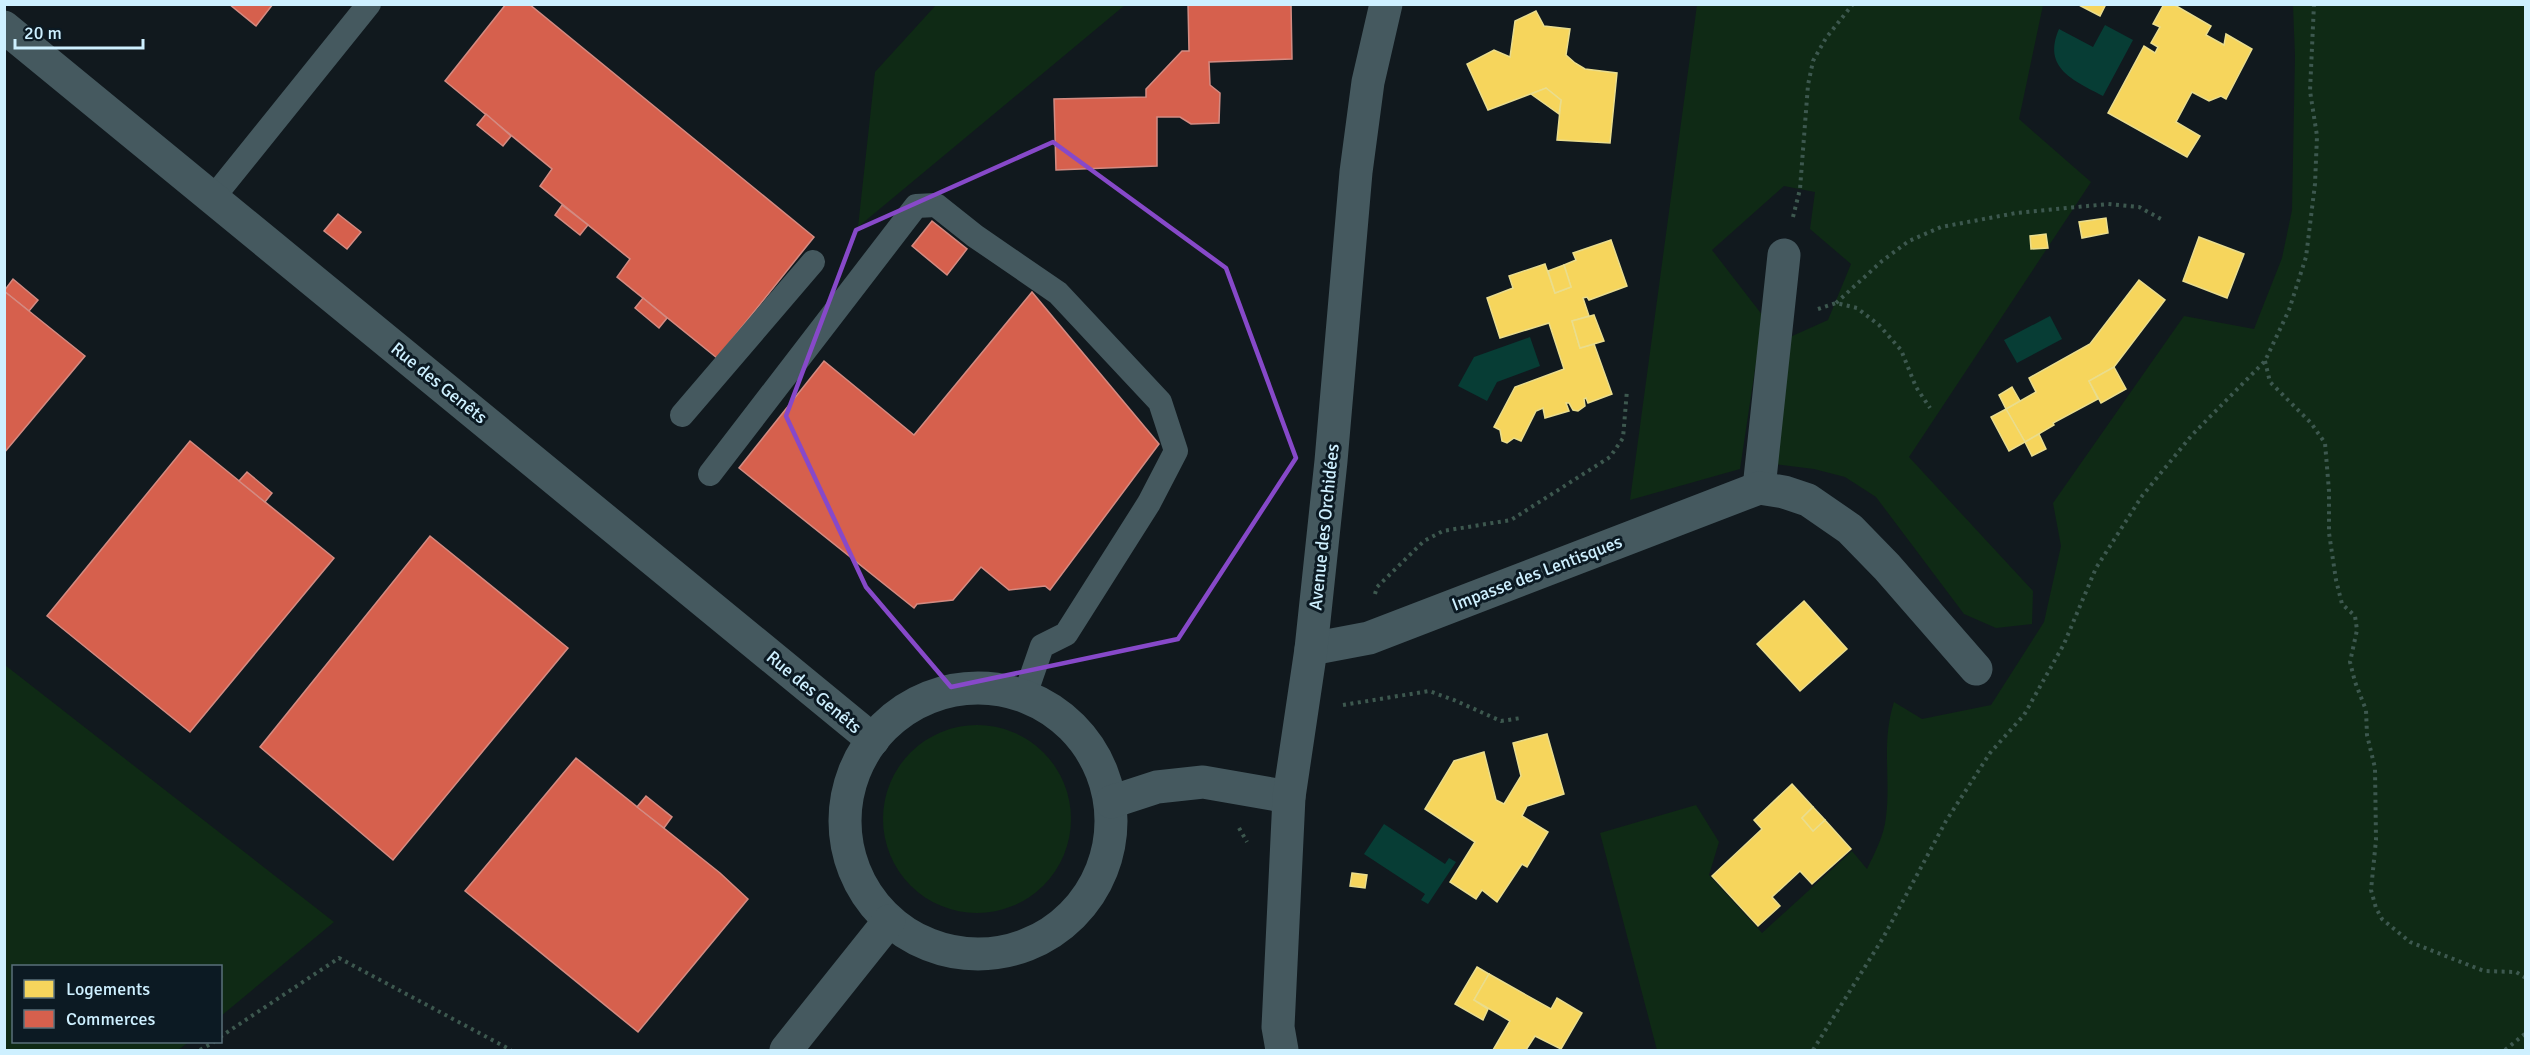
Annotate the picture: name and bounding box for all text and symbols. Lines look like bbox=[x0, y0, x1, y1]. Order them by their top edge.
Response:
scale bar bbox=[15, 12, 142, 50]
text: 20 m bbox=[24, 22, 62, 44]
street label: Rue des Genêts bbox=[387, 338, 492, 428]
street label: Avenue des Orchidées bbox=[1304, 442, 1344, 611]
street label: Impasse des Lentisques bbox=[1449, 530, 1625, 616]
street label: Rue des Genêts bbox=[762, 646, 866, 738]
legend bbox=[12, 965, 222, 1043]
text: Logements bbox=[66, 978, 150, 1000]
text: Commerces bbox=[66, 1008, 155, 1030]

